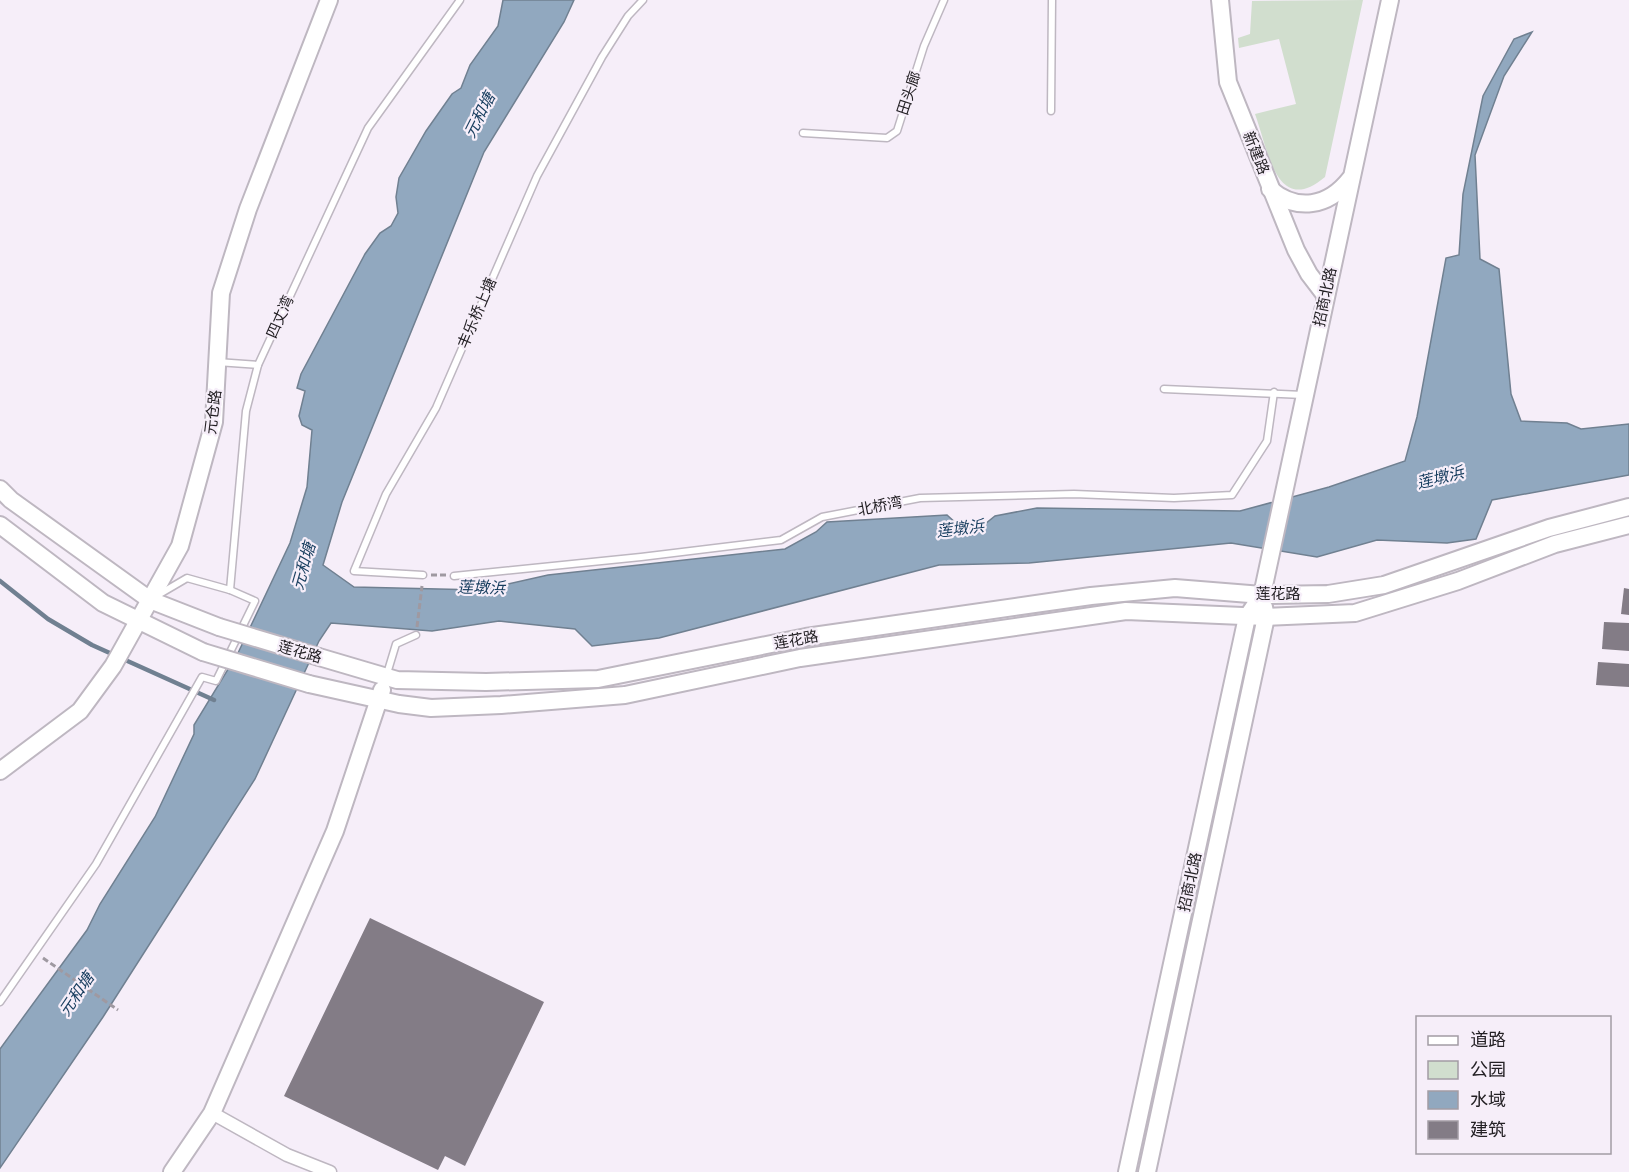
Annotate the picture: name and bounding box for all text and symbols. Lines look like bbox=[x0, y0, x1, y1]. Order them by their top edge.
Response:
street label: 田头廊 bbox=[893, 69, 924, 117]
water label: 元和塘 bbox=[460, 87, 499, 140]
street label: 新建路 bbox=[1240, 129, 1273, 177]
street label: 招商北路 bbox=[1310, 266, 1339, 328]
street label: 丰乐桥上塘 bbox=[454, 275, 499, 351]
street label: 四丈湾 bbox=[263, 293, 296, 341]
street label: 元仓路 bbox=[201, 389, 224, 435]
water label: 莲墩浜 bbox=[1415, 462, 1467, 492]
street label: 北桥湾 bbox=[856, 493, 904, 518]
water label: 莲墩浜 bbox=[935, 516, 987, 540]
water label: 元和塘 bbox=[288, 538, 319, 592]
water label: 莲墩浜 bbox=[457, 578, 507, 596]
street label: 莲花路 bbox=[1255, 585, 1301, 602]
street label: 莲花路 bbox=[772, 627, 820, 652]
street label: 莲花路 bbox=[276, 637, 324, 666]
street label: 招商北路 bbox=[1175, 851, 1204, 913]
water label: 元和塘 bbox=[55, 967, 99, 1019]
legend bbox=[1416, 1016, 1611, 1154]
text: 道路 bbox=[1470, 1029, 1506, 1050]
text: 公园 bbox=[1470, 1059, 1506, 1080]
text: 水域 bbox=[1470, 1089, 1506, 1110]
text: 建筑 bbox=[1470, 1119, 1506, 1140]

